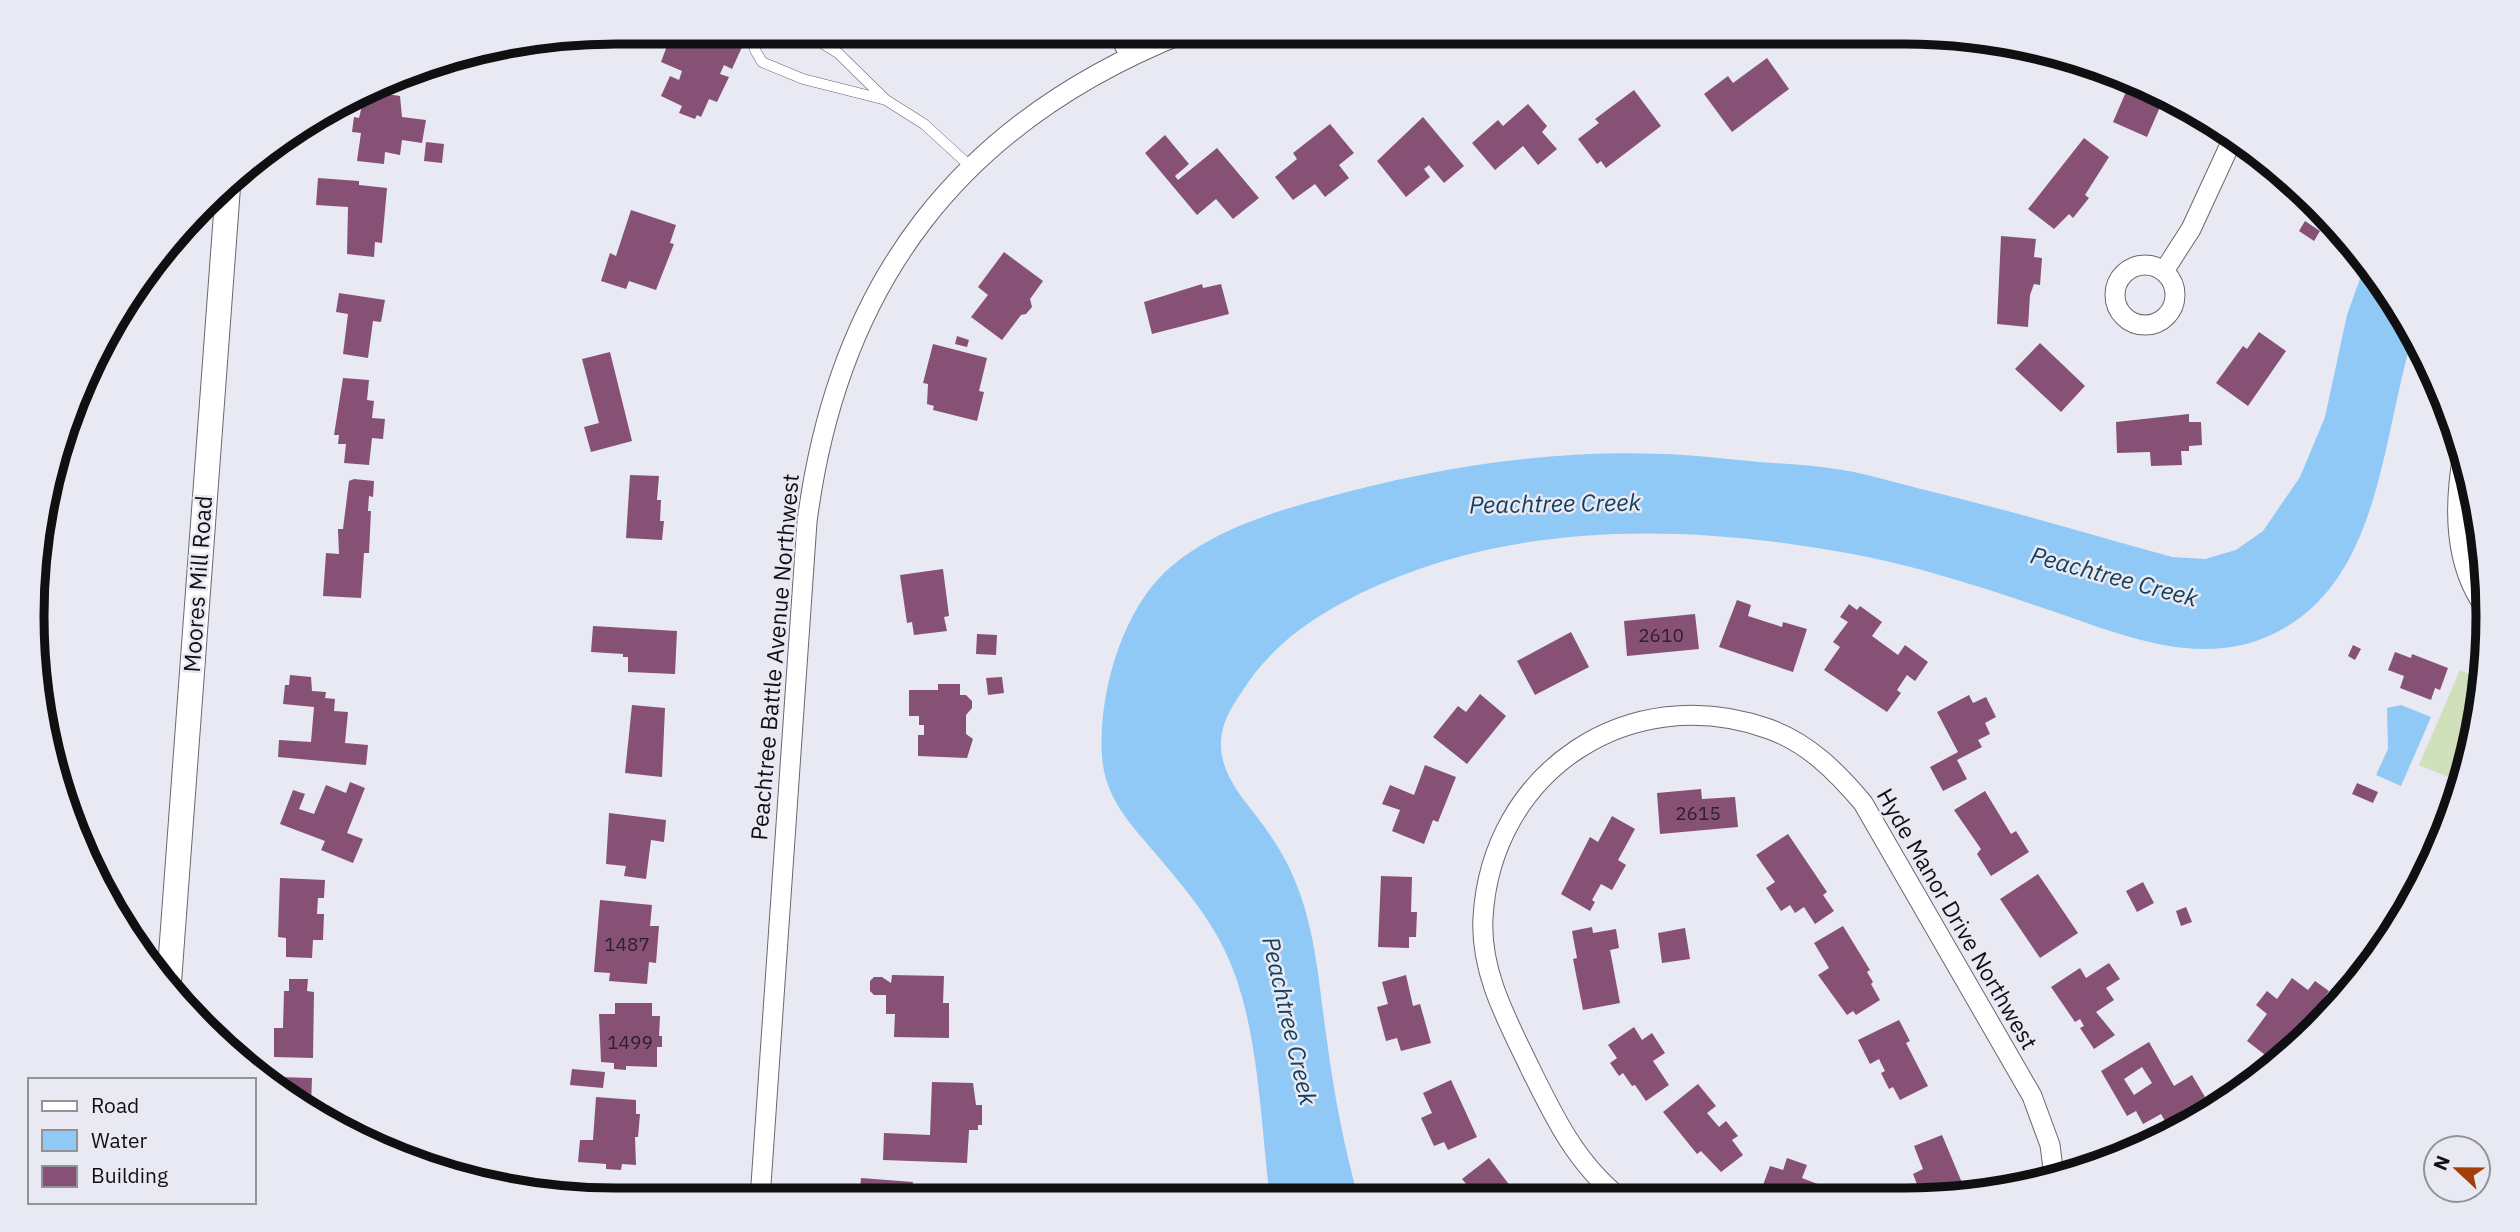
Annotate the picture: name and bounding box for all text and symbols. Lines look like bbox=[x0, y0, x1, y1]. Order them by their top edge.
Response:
street label: Peachtree Battle Avenue Northwest bbox=[743, 472, 805, 841]
water label: Peachtree Creek bbox=[1469, 485, 1642, 520]
street label: Moores Mill Road bbox=[176, 495, 218, 673]
water label: Peachtree Creek bbox=[2027, 538, 2202, 614]
house number: 2610 bbox=[1638, 623, 1684, 647]
street label: Hyde Manor Drive Northwest bbox=[1871, 783, 2045, 1054]
house number: 2615 bbox=[1675, 801, 1721, 825]
house number: 1487 bbox=[604, 932, 650, 956]
water label: Peachtree Creek bbox=[1255, 933, 1325, 1109]
house number: 1499 bbox=[607, 1030, 653, 1054]
legend bbox=[28, 1078, 256, 1204]
text: Road bbox=[91, 1091, 139, 1119]
text: Water bbox=[91, 1126, 148, 1154]
north arrow bbox=[2422, 1134, 2492, 1204]
text: N bbox=[2428, 1152, 2455, 1174]
text: Building bbox=[91, 1161, 168, 1189]

